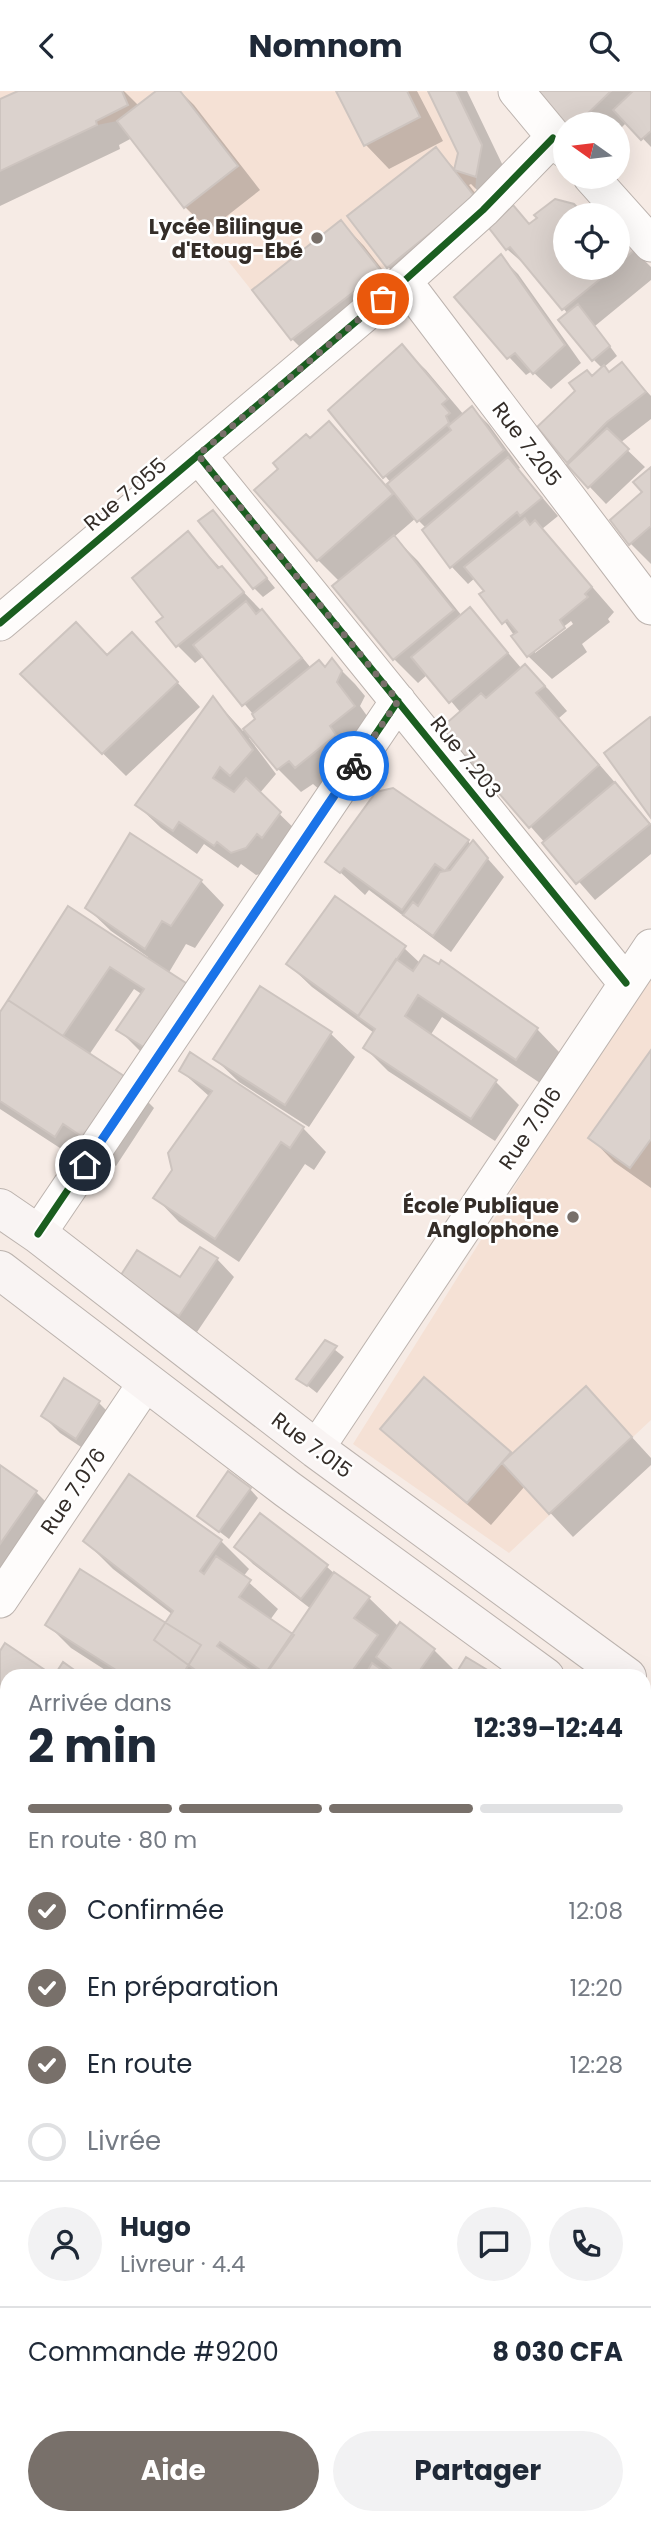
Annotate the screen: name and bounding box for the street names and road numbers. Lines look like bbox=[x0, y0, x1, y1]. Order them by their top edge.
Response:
street label: Rue 7.205 bbox=[486, 396, 568, 492]
street label: Rue 7.055 bbox=[77, 451, 173, 537]
street label: Rue 7.203 bbox=[424, 710, 508, 804]
street label: Rue 7.016 bbox=[492, 1081, 568, 1175]
street label: Rue 7.015 bbox=[266, 1405, 358, 1485]
street label: Rue 7.076 bbox=[33, 1442, 113, 1540]

